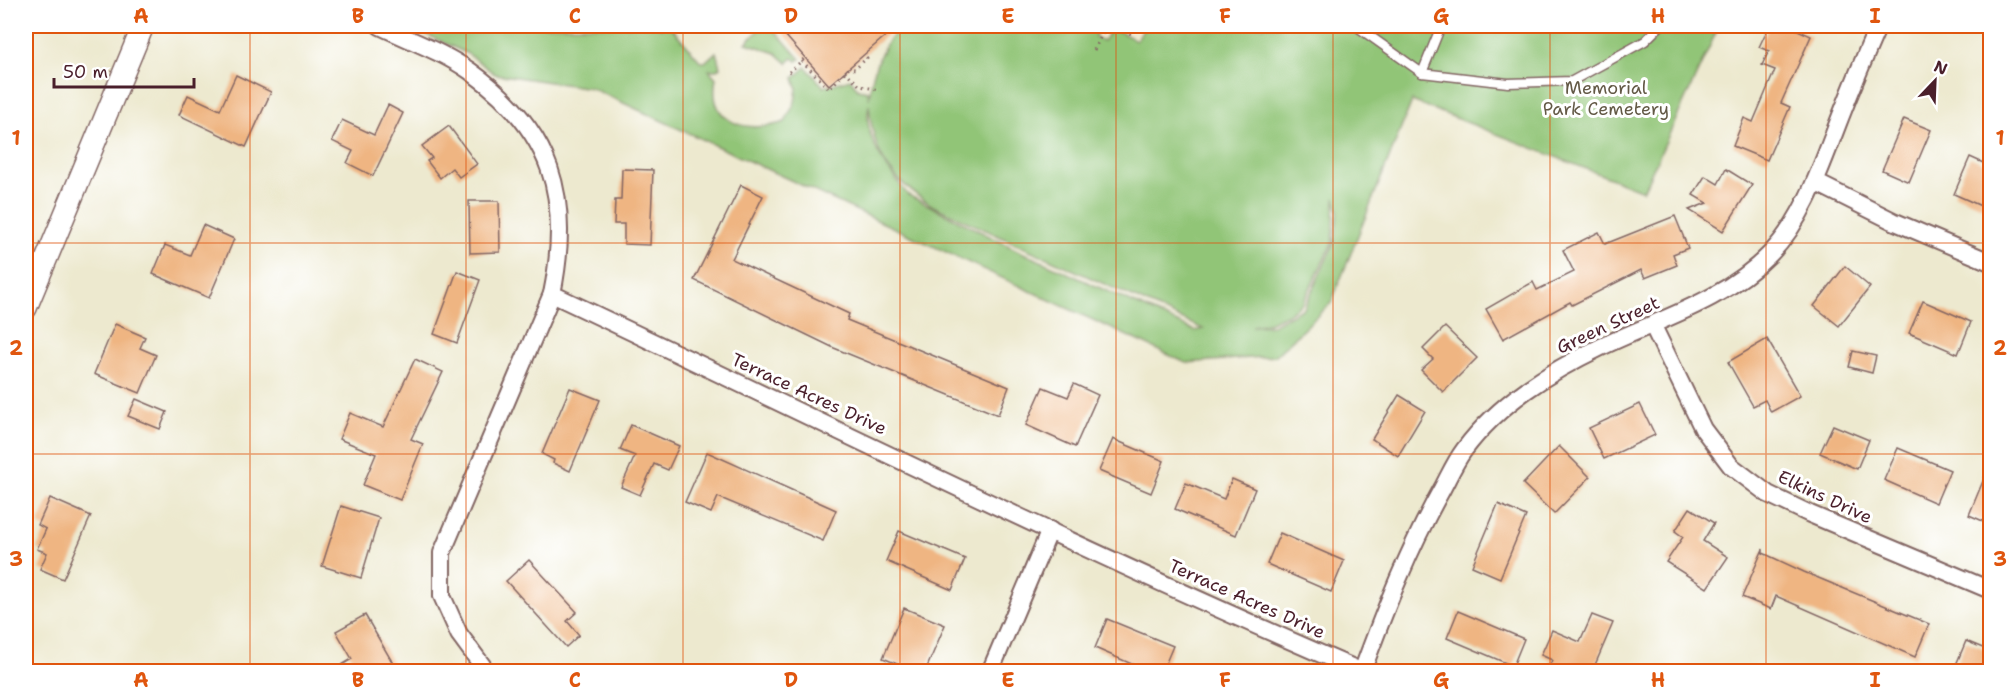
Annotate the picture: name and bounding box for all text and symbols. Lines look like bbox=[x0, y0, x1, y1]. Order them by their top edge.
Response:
text: A bbox=[133, 3, 149, 29]
text: B bbox=[352, 3, 364, 29]
text: C bbox=[569, 3, 581, 29]
text: D bbox=[784, 3, 798, 29]
text: E bbox=[1001, 3, 1015, 29]
text: F bbox=[1219, 3, 1231, 29]
text: G bbox=[1433, 3, 1449, 29]
text: H bbox=[1651, 3, 1665, 29]
text: I bbox=[1869, 3, 1881, 29]
scale bar bbox=[54, 51, 194, 89]
north arrow bbox=[1905, 51, 1965, 111]
text: N bbox=[1931, 56, 1951, 80]
text: 50 m bbox=[63, 60, 108, 84]
park label: Memorial Park Cemetery bbox=[1543, 76, 1669, 121]
text: 1 bbox=[11, 125, 21, 151]
text: 1 bbox=[1995, 125, 2005, 151]
street label: Green Street bbox=[1553, 291, 1664, 359]
text: 2 bbox=[9, 335, 23, 361]
text: 2 bbox=[1993, 335, 2007, 361]
street label: Terrace Acres Drive bbox=[727, 347, 891, 441]
street label: Elkins Drive bbox=[1774, 465, 1876, 529]
text: 3 bbox=[9, 546, 23, 572]
text: 3 bbox=[1993, 546, 2007, 572]
street label: Terrace Acres Drive bbox=[1165, 554, 1329, 644]
text: A bbox=[133, 667, 149, 693]
text: B bbox=[352, 667, 364, 693]
text: C bbox=[569, 667, 581, 693]
text: D bbox=[784, 667, 798, 693]
text: E bbox=[1001, 667, 1015, 693]
text: F bbox=[1219, 667, 1231, 693]
text: G bbox=[1433, 667, 1449, 693]
text: H bbox=[1651, 667, 1665, 693]
text: I bbox=[1869, 667, 1881, 693]

